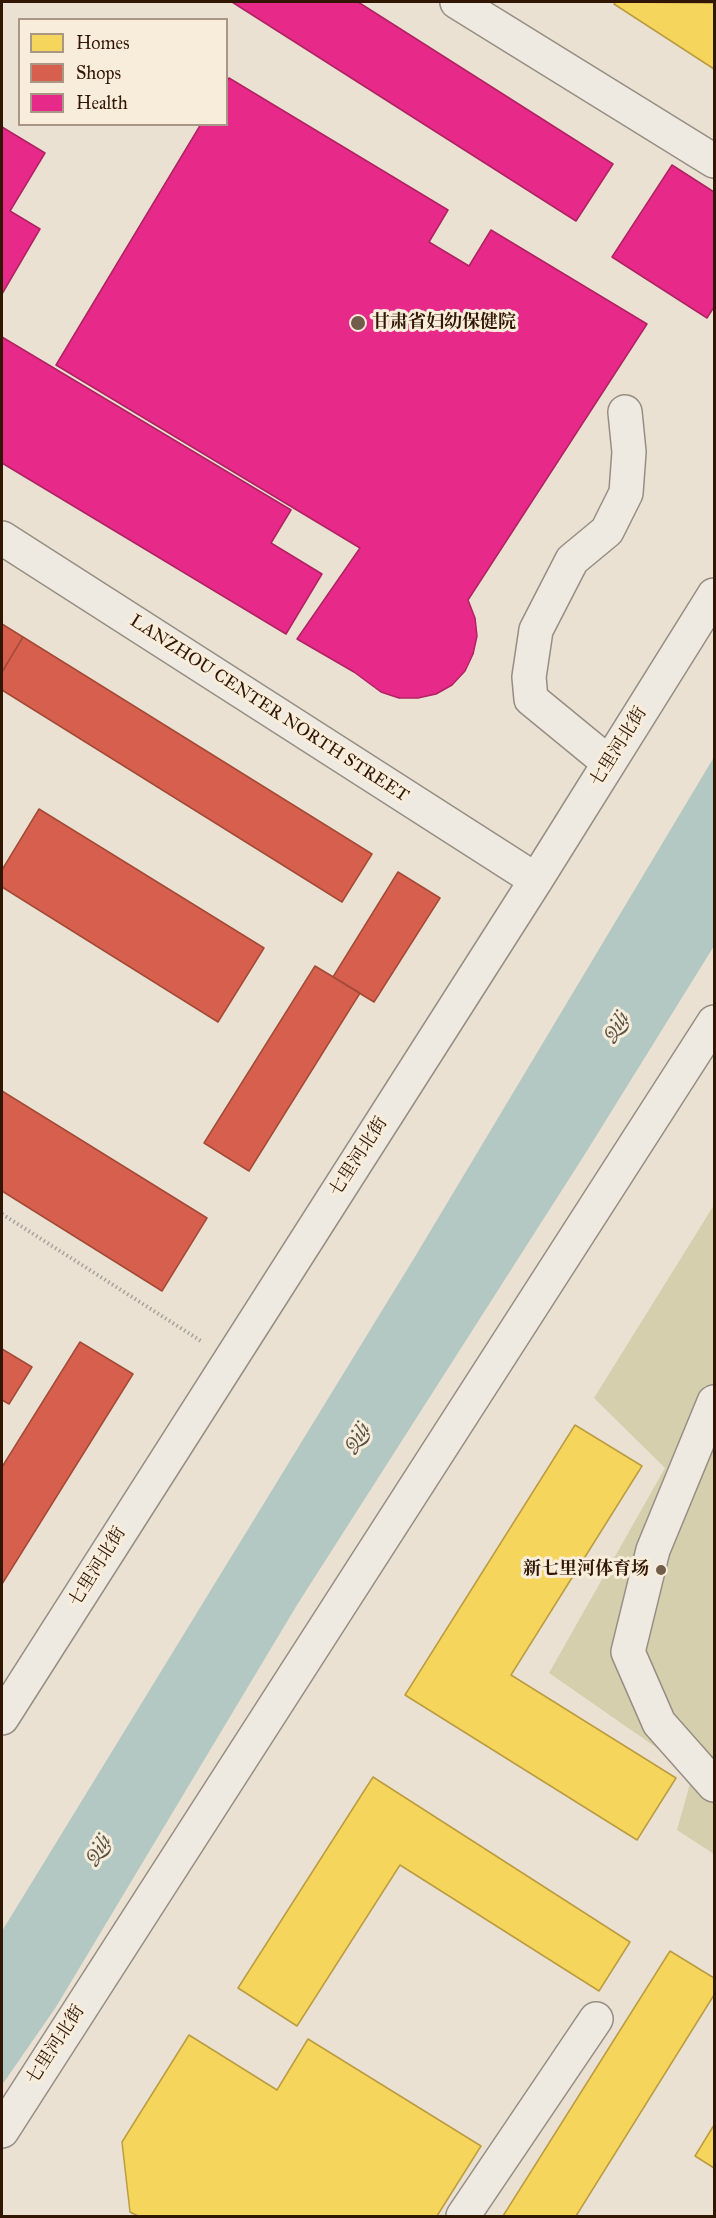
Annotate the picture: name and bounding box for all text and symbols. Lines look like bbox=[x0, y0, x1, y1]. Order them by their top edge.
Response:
legend bbox=[18, 18, 228, 126]
text: Homes bbox=[76, 32, 130, 54]
text: Shops bbox=[76, 62, 121, 84]
text: Health bbox=[76, 92, 128, 114]
place label: 甘肃省妇幼保健院 bbox=[372, 312, 516, 334]
marker: 甘肃省妇幼保健院 bbox=[349, 314, 367, 332]
street label: LANZHOU CENTER NORTH STREET bbox=[126, 611, 412, 807]
street label: 七里河北街 bbox=[586, 703, 652, 791]
water label: Qili bbox=[599, 1008, 635, 1046]
street label: 七里河北街 bbox=[325, 1113, 393, 1201]
water label: Qili bbox=[340, 1419, 376, 1457]
street label: 七里河北街 bbox=[65, 1523, 131, 1611]
place label: 新七里河体育场 bbox=[523, 1559, 649, 1581]
marker: 新七里河体育场 bbox=[654, 1563, 668, 1577]
water label: Qili bbox=[81, 1831, 117, 1869]
street label: 七里河北街 bbox=[22, 2001, 90, 2089]

